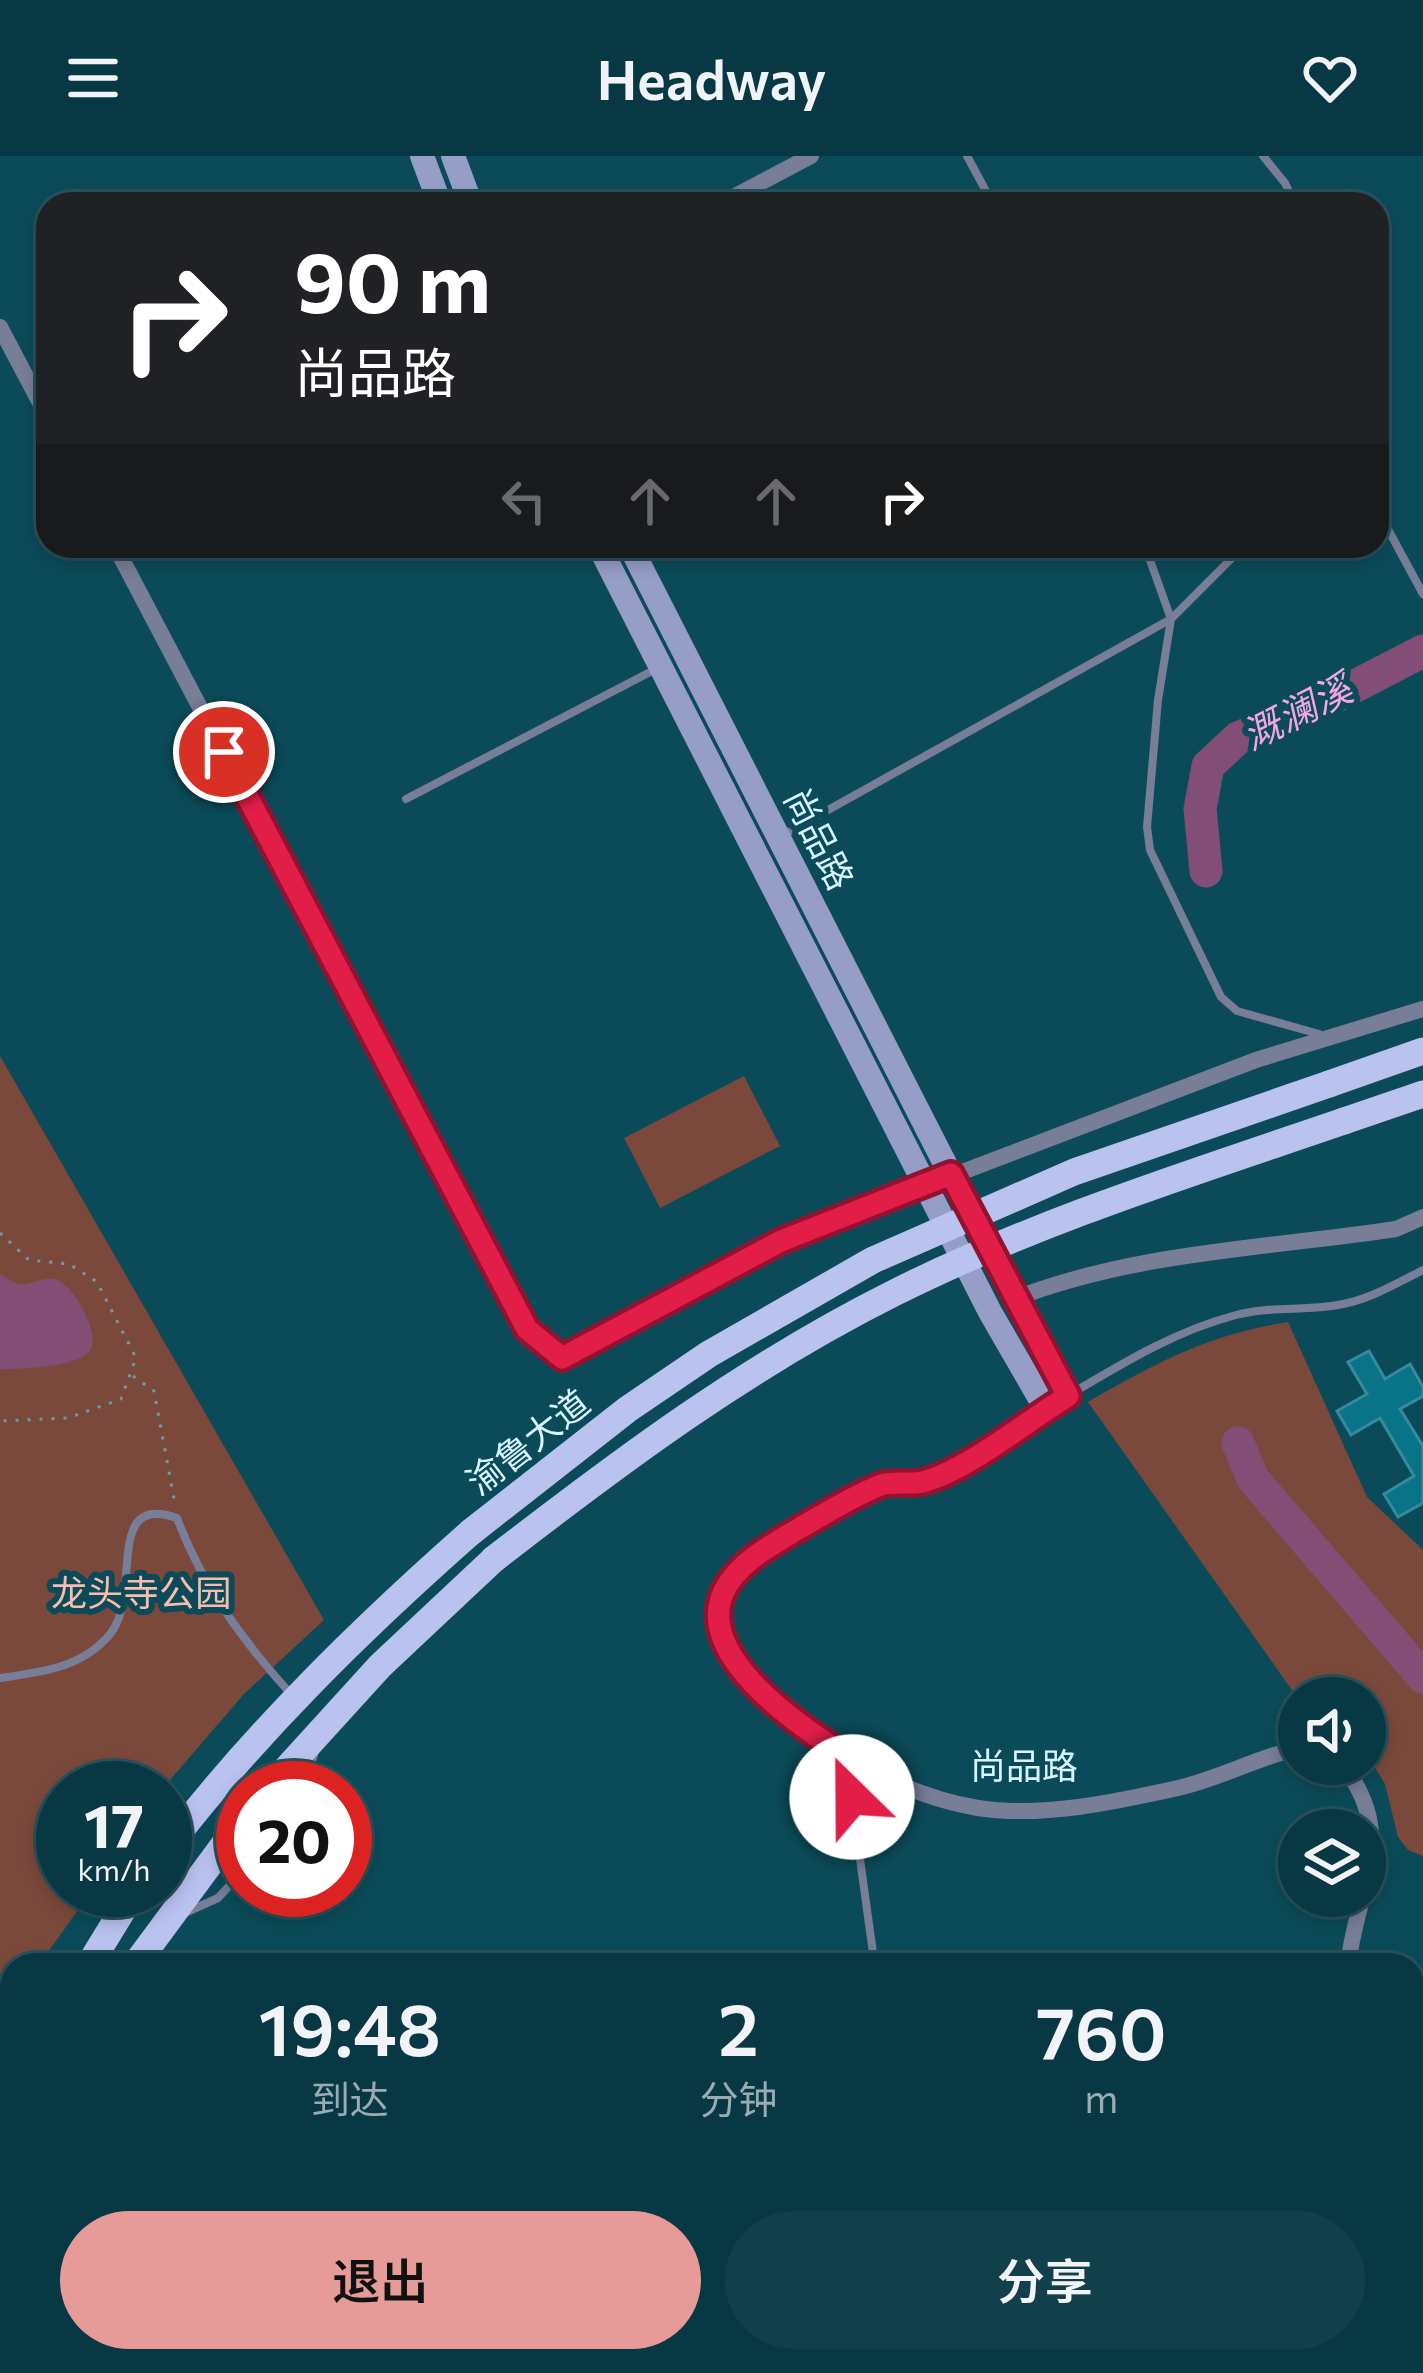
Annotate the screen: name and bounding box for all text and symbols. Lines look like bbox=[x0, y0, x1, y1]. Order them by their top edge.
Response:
icon: menu bbox=[60, 45, 126, 111]
text: Headway bbox=[597, 45, 826, 111]
icon: heart bbox=[1297, 45, 1363, 111]
text: 90 m bbox=[294, 228, 491, 330]
icon: right bbox=[96, 240, 252, 396]
text: 尚品路 bbox=[294, 338, 456, 404]
icon: left bbox=[491, 468, 557, 534]
icon: ahead bbox=[617, 468, 683, 534]
icon: ahead bbox=[743, 468, 809, 534]
icon: right bbox=[869, 468, 935, 534]
water label: 溉澜溪 bbox=[1233, 660, 1363, 758]
pin bbox=[173, 701, 275, 803]
icon: arrive bbox=[191, 719, 257, 785]
street label: 尚品路 bbox=[777, 780, 865, 896]
street label: 渝鲁大道 bbox=[456, 1379, 597, 1502]
park label: 龙头寺公园 bbox=[51, 1569, 231, 1613]
map controls bbox=[1278, 1677, 1386, 1917]
button: sound bbox=[1278, 1677, 1386, 1785]
position arrow bbox=[789, 1734, 915, 1860]
street label: 尚品路 bbox=[970, 1742, 1078, 1786]
speed limit sign: 20 bbox=[216, 1761, 372, 1917]
text: 17 bbox=[84, 1787, 144, 1860]
button: layers bbox=[1278, 1809, 1386, 1917]
text: km/h bbox=[78, 1850, 150, 1887]
text: 19:48 bbox=[258, 1983, 441, 2071]
text: 2 bbox=[718, 1983, 759, 2071]
text: 760 bbox=[1036, 1987, 1167, 2075]
text: m bbox=[1084, 2073, 1118, 2121]
text: 到达 bbox=[311, 2074, 389, 2122]
text: 分钟 bbox=[700, 2074, 778, 2122]
button: 退出 bbox=[60, 2211, 701, 2349]
button: 分享 bbox=[725, 2211, 1365, 2349]

